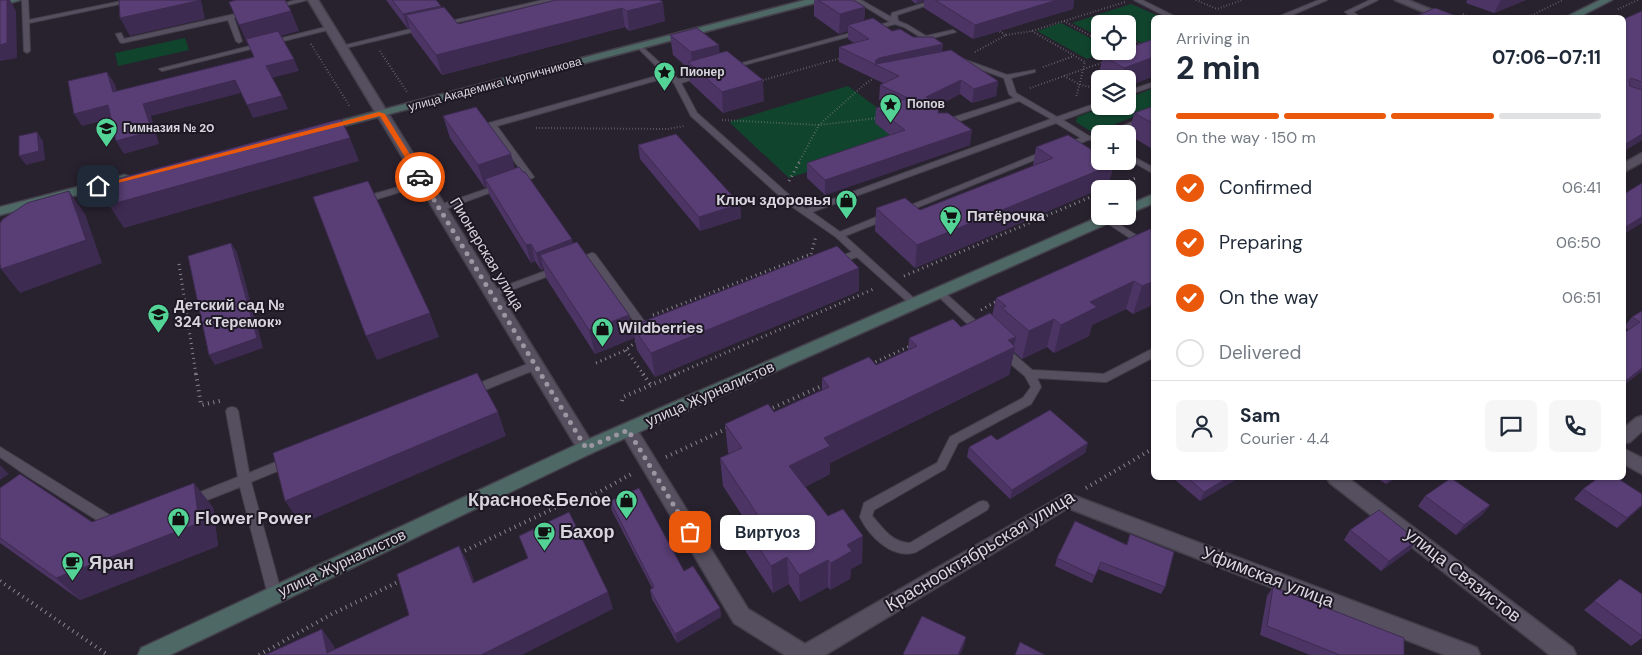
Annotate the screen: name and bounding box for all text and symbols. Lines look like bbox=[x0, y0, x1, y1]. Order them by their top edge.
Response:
map controls bbox=[1091, 15, 1136, 225]
button: locate bbox=[1091, 15, 1136, 60]
text: Arriving in bbox=[1176, 28, 1250, 49]
text: 07:06–07:11 bbox=[1492, 45, 1601, 70]
text: 2 min bbox=[1176, 47, 1261, 89]
street label: улица Академика Кирпичникова bbox=[407, 53, 584, 115]
place icon: Пионер bbox=[652, 60, 676, 91]
place label: Пионер bbox=[680, 64, 725, 80]
button: layers bbox=[1091, 70, 1136, 115]
place icon: Попов bbox=[879, 92, 903, 123]
place label: Попов bbox=[907, 96, 945, 112]
school or university icon: Гимназия № 20 bbox=[95, 116, 119, 147]
place label: Гимназия № 20 bbox=[123, 120, 215, 136]
button: + bbox=[1091, 125, 1136, 170]
text: On the way · 150 m bbox=[1176, 127, 1316, 148]
courier bbox=[395, 152, 445, 202]
icon: car bbox=[406, 163, 434, 191]
pin bbox=[77, 165, 119, 207]
icon: home bbox=[84, 172, 112, 200]
icon: check bbox=[1176, 174, 1204, 202]
text: Confirmed bbox=[1219, 175, 1312, 200]
text: 06:41 bbox=[1562, 177, 1601, 198]
button: − bbox=[1091, 180, 1136, 225]
shop icon: Ключ здоровья bbox=[835, 188, 859, 219]
place label: Ключ здоровья bbox=[716, 190, 831, 210]
street label: Пионерская улица bbox=[445, 194, 529, 315]
supermarket icon: Пятёрочка bbox=[939, 204, 963, 235]
place label: Пятёрочка bbox=[967, 206, 1045, 226]
icon: check bbox=[1176, 229, 1204, 257]
text: Preparing bbox=[1219, 230, 1303, 255]
text: 06:50 bbox=[1556, 232, 1601, 253]
icon: check bbox=[1176, 284, 1204, 312]
text: On the way bbox=[1219, 285, 1319, 310]
text: 06:51 bbox=[1562, 287, 1601, 308]
place label: Детский сад № 324 «Теремок» bbox=[174, 295, 285, 332]
school or university icon: Детский сад № 324 «Теремок» bbox=[146, 302, 170, 333]
shop icon: Wildberries bbox=[590, 316, 614, 347]
place label: Wildberries bbox=[618, 318, 703, 338]
text: Delivered bbox=[1219, 340, 1301, 365]
street label: улица Журналистов bbox=[643, 357, 778, 431]
button: person bbox=[1176, 400, 1228, 452]
button: chat bbox=[1485, 400, 1537, 452]
button: phone bbox=[1549, 400, 1601, 452]
text: Sam bbox=[1240, 403, 1281, 428]
text: Courier · 4.4 bbox=[1240, 428, 1329, 449]
street label: Краснооктябрьская улица bbox=[881, 484, 1080, 617]
place label: Красное&Белое bbox=[468, 488, 611, 512]
shop icon: Красное&Белое bbox=[615, 488, 639, 519]
shop icon: Flower Power bbox=[167, 506, 191, 537]
place label: Flower Power bbox=[195, 506, 311, 530]
pin bbox=[669, 511, 711, 553]
callout: Виртуоз bbox=[720, 514, 815, 550]
icon: bag bbox=[676, 518, 704, 546]
cafe icon: Бахор bbox=[532, 520, 556, 551]
place label: Бахор bbox=[560, 520, 615, 544]
text: Виртуоз bbox=[735, 522, 800, 543]
street label: улица Связистов bbox=[1400, 522, 1526, 628]
street label: улица Журналистов bbox=[275, 525, 409, 601]
street label: Уфимская улица bbox=[1198, 541, 1339, 614]
cafe icon: Яран bbox=[61, 551, 85, 582]
place label: Яран bbox=[89, 551, 134, 575]

